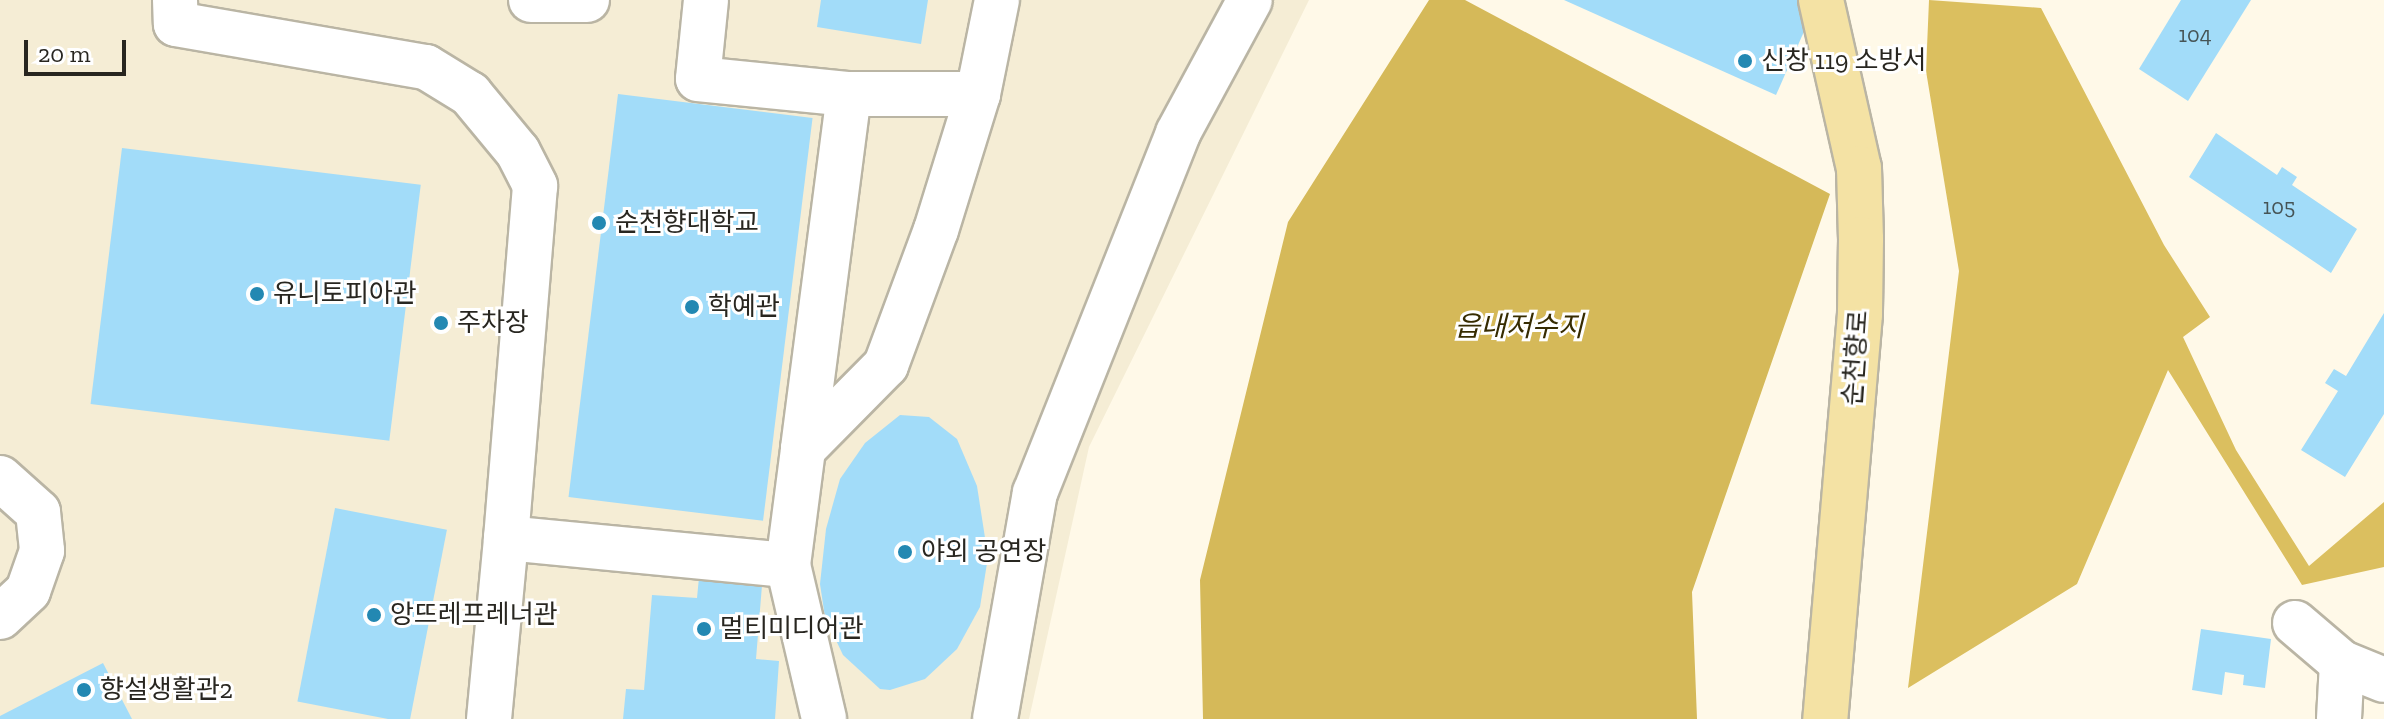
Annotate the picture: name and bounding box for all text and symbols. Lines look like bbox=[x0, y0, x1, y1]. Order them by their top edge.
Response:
house number: 104 bbox=[2179, 22, 2211, 48]
scale bar bbox=[28, 24, 130, 74]
text: 20 m bbox=[38, 39, 90, 68]
place label: 신창 119 소방서 bbox=[1761, 45, 1926, 77]
marker: 신창 119 소방서 bbox=[1736, 52, 1754, 70]
house number: 105 bbox=[2263, 194, 2295, 220]
place label: 순천향대학교 bbox=[615, 207, 759, 239]
marker: 순천향대학교 bbox=[590, 214, 608, 232]
place label: 유니토피아관 bbox=[273, 278, 417, 310]
marker: 유니토피아관 bbox=[248, 285, 266, 303]
place label: 학예관 bbox=[708, 291, 780, 323]
marker: 학예관 bbox=[683, 298, 701, 316]
place label: 주차장 bbox=[457, 307, 529, 339]
street label: 순천향로 bbox=[1837, 309, 1875, 407]
water label: 읍내저수지 bbox=[1455, 310, 1583, 344]
marker: 주차장 bbox=[432, 314, 450, 332]
place label: 야외 공연장 bbox=[921, 536, 1047, 568]
marker: 야외 공연장 bbox=[896, 543, 914, 561]
place label: 앙뜨레프레너관 bbox=[390, 599, 557, 631]
marker: 앙뜨레프레너관 bbox=[365, 606, 383, 624]
place label: 멀티미디어관 bbox=[720, 613, 864, 645]
marker: 멀티미디어관 bbox=[695, 620, 713, 638]
place label: 향설생활관2 bbox=[100, 674, 233, 706]
marker: 향설생활관2 bbox=[75, 681, 93, 699]

